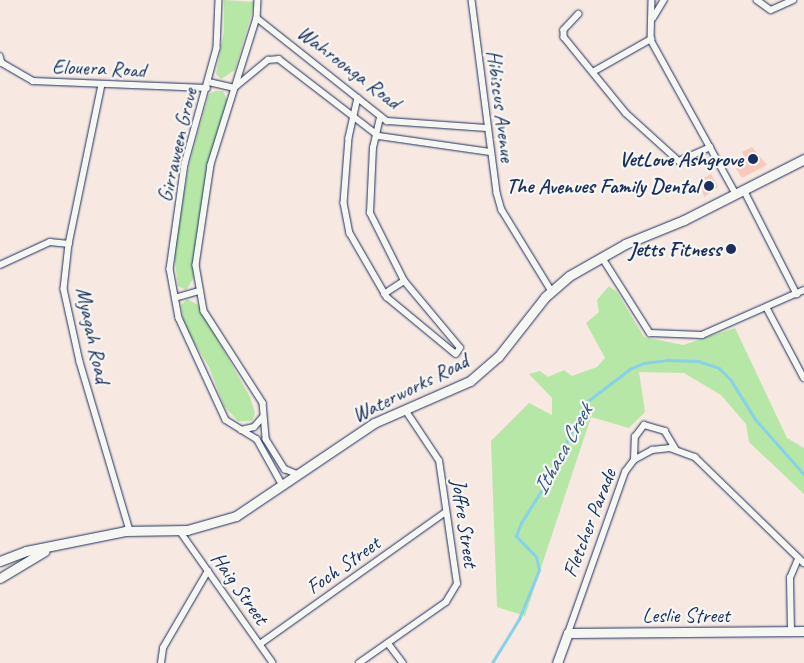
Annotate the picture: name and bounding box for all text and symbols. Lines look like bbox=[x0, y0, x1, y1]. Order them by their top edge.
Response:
street label: Wahroonga Road bbox=[292, 20, 406, 114]
street label: Hibiscus Avenue bbox=[482, 49, 520, 163]
street label: Elouera Road bbox=[52, 54, 146, 82]
street label: Girraween Grove bbox=[152, 86, 202, 204]
place label: VetLove Ashgrove bbox=[619, 146, 743, 172]
marker: VetLove Ashgrove bbox=[747, 153, 759, 165]
place label: The Avenues Family Dental bbox=[506, 173, 699, 199]
marker: The Avenues Family Dental bbox=[703, 180, 715, 192]
place label: Jetts Fitness bbox=[629, 236, 721, 262]
marker: Jetts Fitness bbox=[725, 243, 737, 255]
street label: Myagah Road bbox=[71, 285, 115, 385]
street label: Waterworks Road bbox=[348, 348, 472, 428]
water label: Ithaca Creek bbox=[527, 400, 599, 500]
street label: Fletcher Parade bbox=[557, 466, 621, 580]
street label: Joffre Street bbox=[446, 477, 484, 569]
street label: Foch Street bbox=[301, 530, 385, 600]
street label: Haig Street bbox=[206, 547, 274, 629]
street label: Leslie Street bbox=[642, 602, 730, 628]

